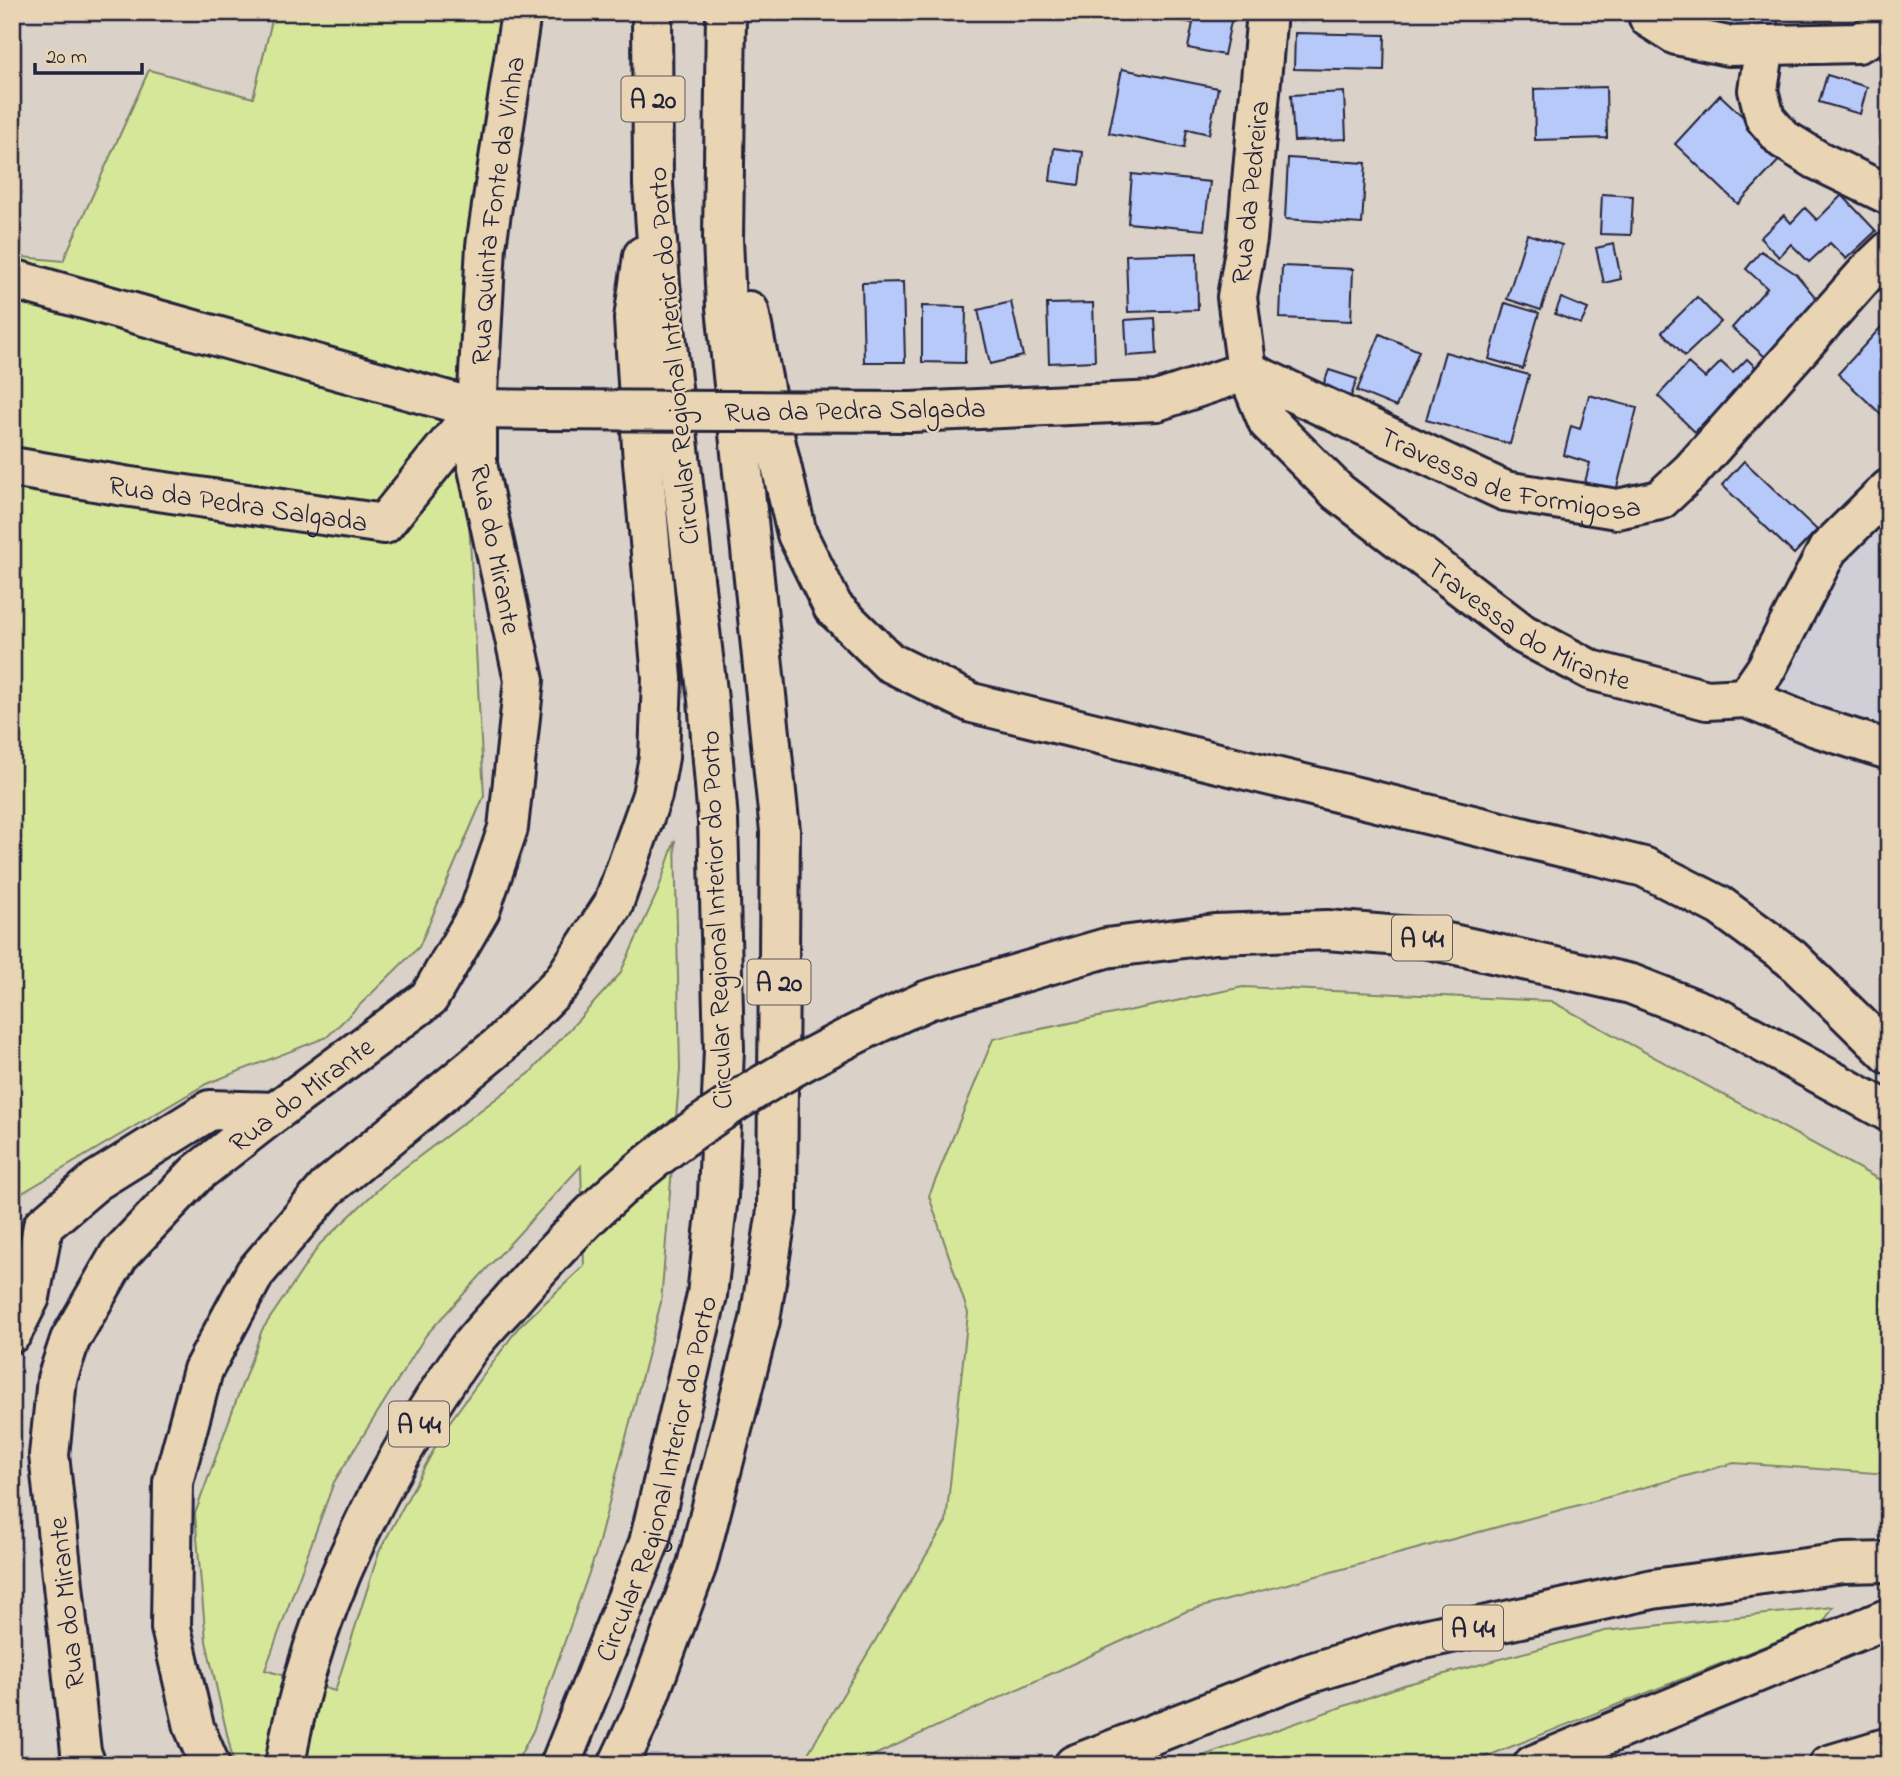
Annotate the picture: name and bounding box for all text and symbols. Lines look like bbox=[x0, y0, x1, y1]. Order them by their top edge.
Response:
scale bar bbox=[35, 32, 142, 76]
text: 20 m bbox=[46, 43, 87, 73]
street label: Rua Quinta Fonte da Vinha bbox=[462, 54, 538, 366]
road number: A 20 bbox=[622, 76, 684, 122]
street label: Rua da Pedreira bbox=[1222, 99, 1282, 286]
street label: Circular Regional Interior do Porto bbox=[639, 165, 712, 546]
street label: Rua da Pedra Salgada bbox=[724, 390, 986, 435]
street label: Travessa de Formigosa bbox=[1372, 418, 1645, 534]
street label: Rua do Mirante bbox=[457, 461, 530, 639]
street label: Rua da Pedra Salgada bbox=[105, 467, 370, 545]
street label: Travessa do Mirante bbox=[1416, 550, 1635, 703]
street label: Circular Regional Interior do Porto bbox=[691, 730, 746, 1110]
road number: A 44 bbox=[1392, 916, 1452, 960]
road number: A 20 bbox=[748, 959, 810, 1004]
street label: Rua do Mirante bbox=[221, 1028, 384, 1165]
street label: Circular Regional Interior do Porto bbox=[586, 1292, 730, 1669]
road number: A 44 bbox=[389, 1401, 449, 1446]
street label: Rua do Mirante bbox=[39, 1514, 98, 1691]
road number: A 44 bbox=[1443, 1606, 1503, 1651]

